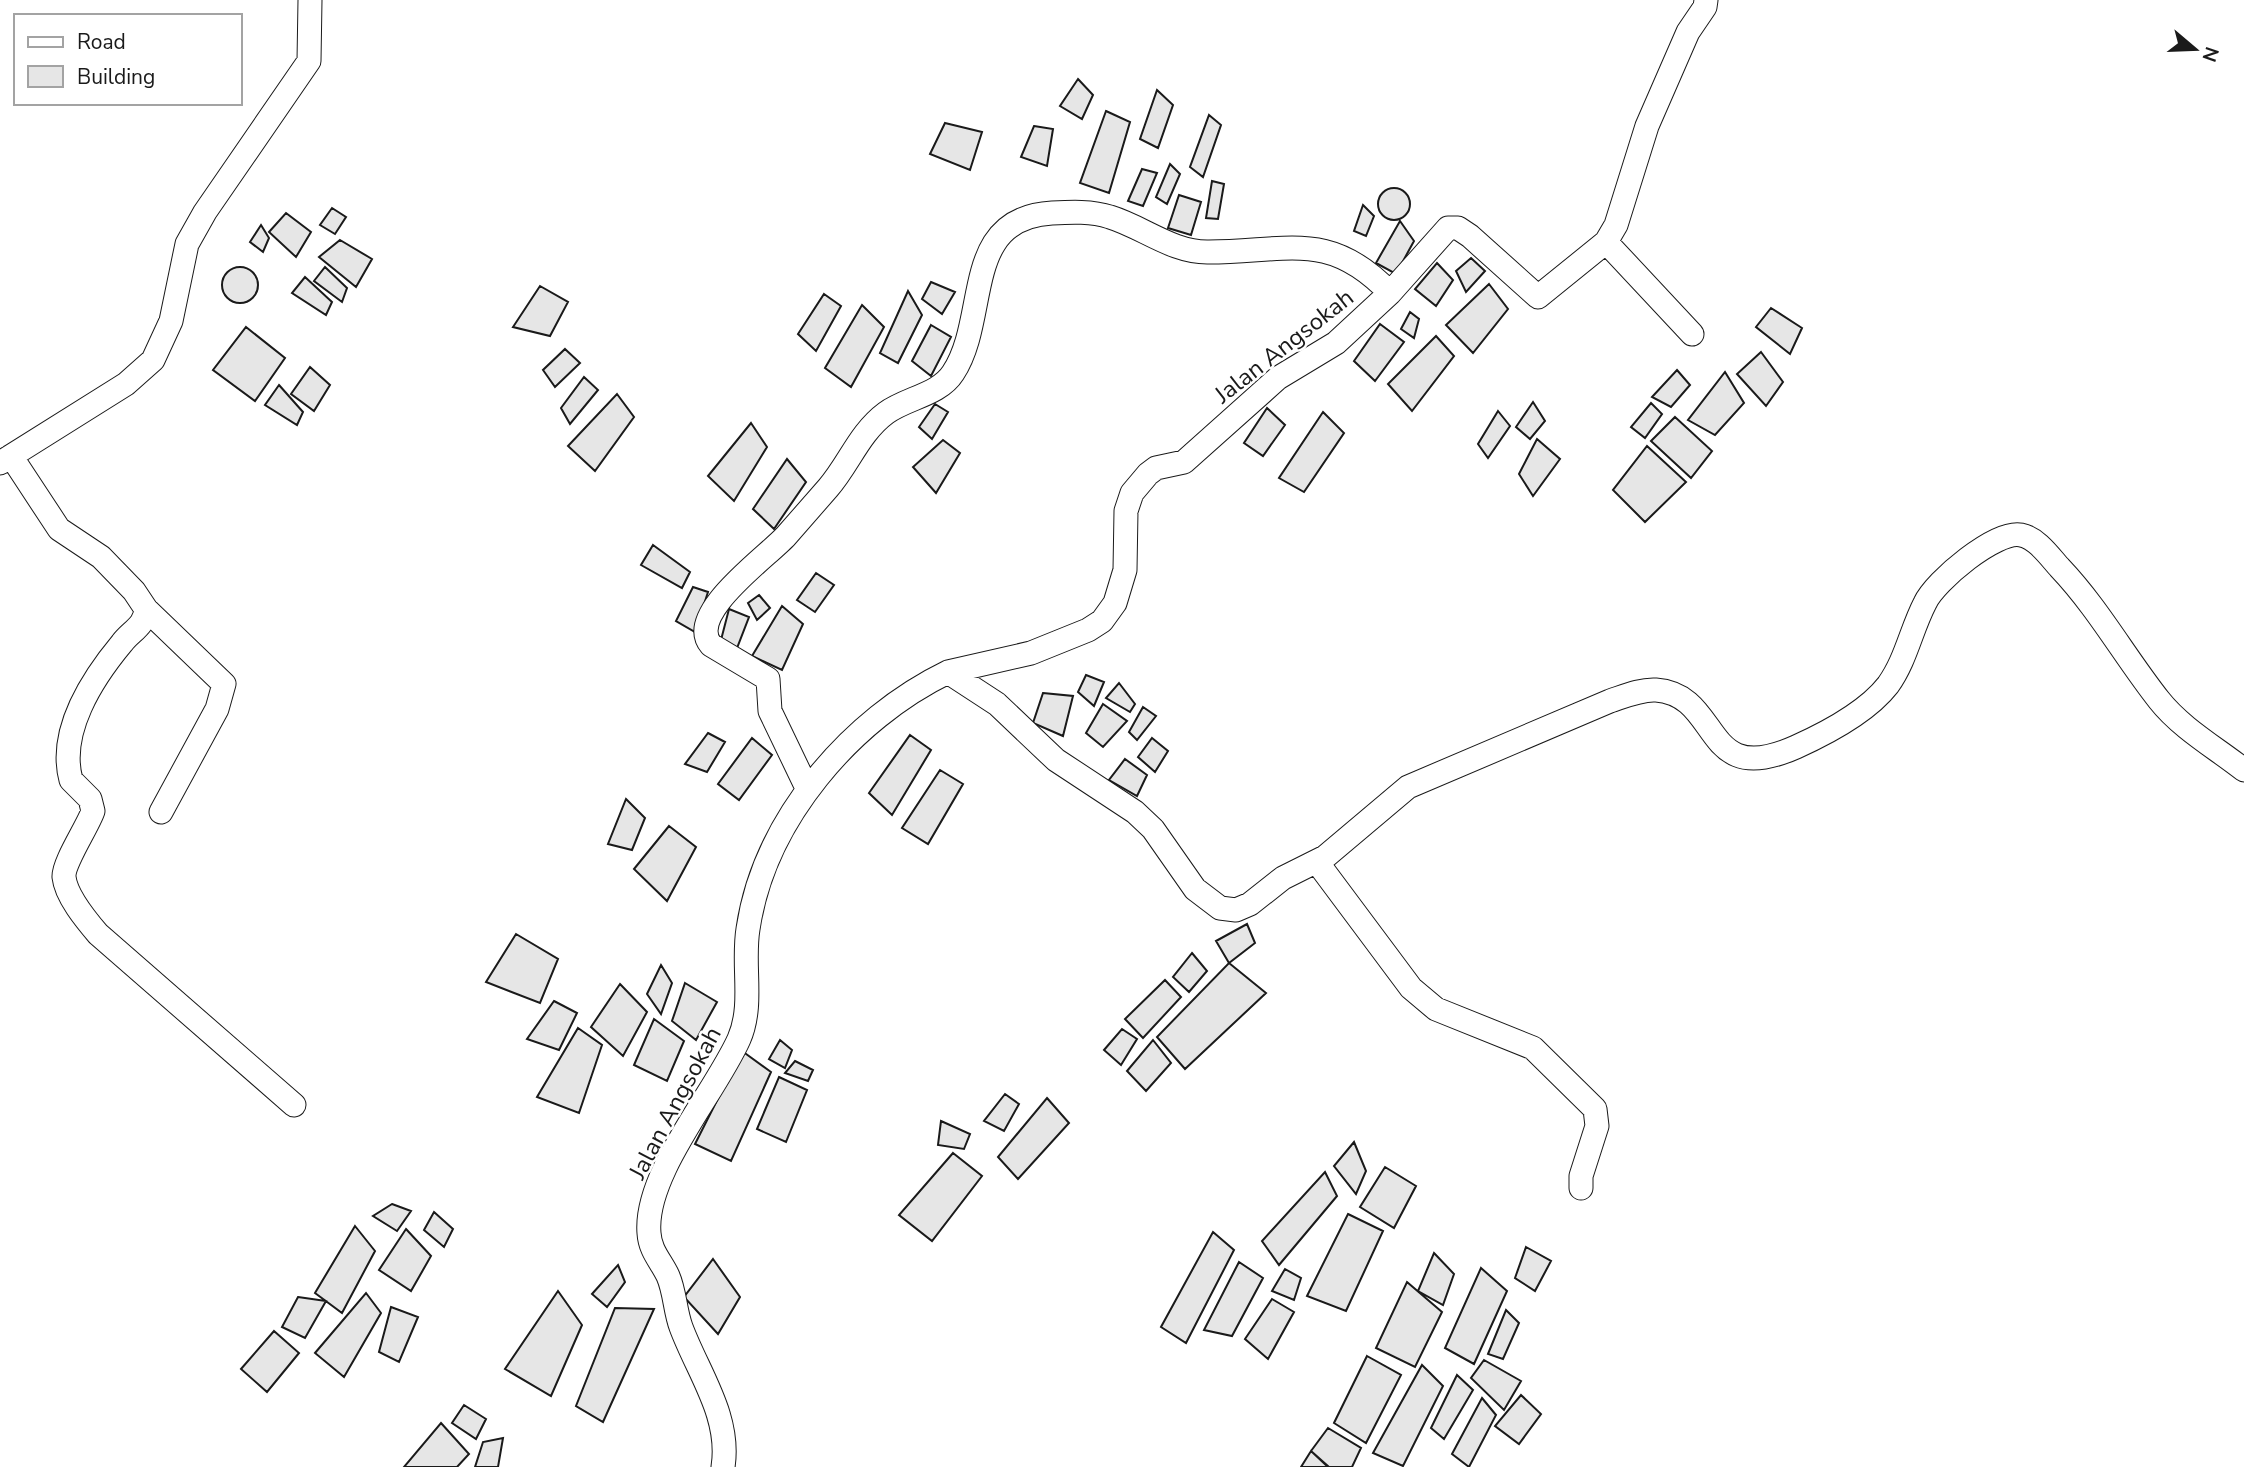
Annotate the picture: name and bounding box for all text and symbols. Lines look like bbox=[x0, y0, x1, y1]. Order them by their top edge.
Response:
legend bbox=[14, 14, 242, 105]
north arrow bbox=[2160, 14, 2230, 84]
text: Road bbox=[77, 28, 126, 56]
text: N bbox=[2196, 43, 2225, 65]
text: Building bbox=[77, 63, 155, 91]
street label: Jalan Angsokah bbox=[1207, 282, 1360, 411]
street label: Jalan Angsokah bbox=[621, 1021, 729, 1186]

